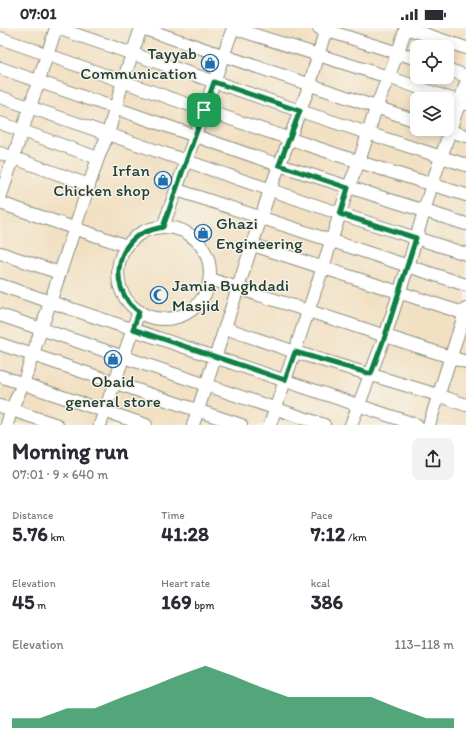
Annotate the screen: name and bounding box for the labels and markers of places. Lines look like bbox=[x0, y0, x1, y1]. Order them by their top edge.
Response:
place label: Tayyab Communication bbox=[80, 43, 197, 83]
shop icon: Tayyab Communication bbox=[200, 53, 220, 73]
pin bbox=[187, 93, 221, 127]
place label: Irfan Chicken shop bbox=[53, 160, 150, 200]
shop icon: Irfan Chicken shop bbox=[153, 170, 173, 190]
place label: Ghazi Engineering bbox=[216, 213, 303, 253]
shop icon: Ghazi Engineering bbox=[193, 223, 213, 243]
place label: Jamia Bughdadi Masjid bbox=[172, 275, 289, 315]
mosque icon: Jamia Bughdadi Masjid bbox=[149, 285, 169, 305]
shop icon: Obaid general store bbox=[103, 349, 123, 369]
place label: Obaid general store bbox=[65, 371, 161, 411]

